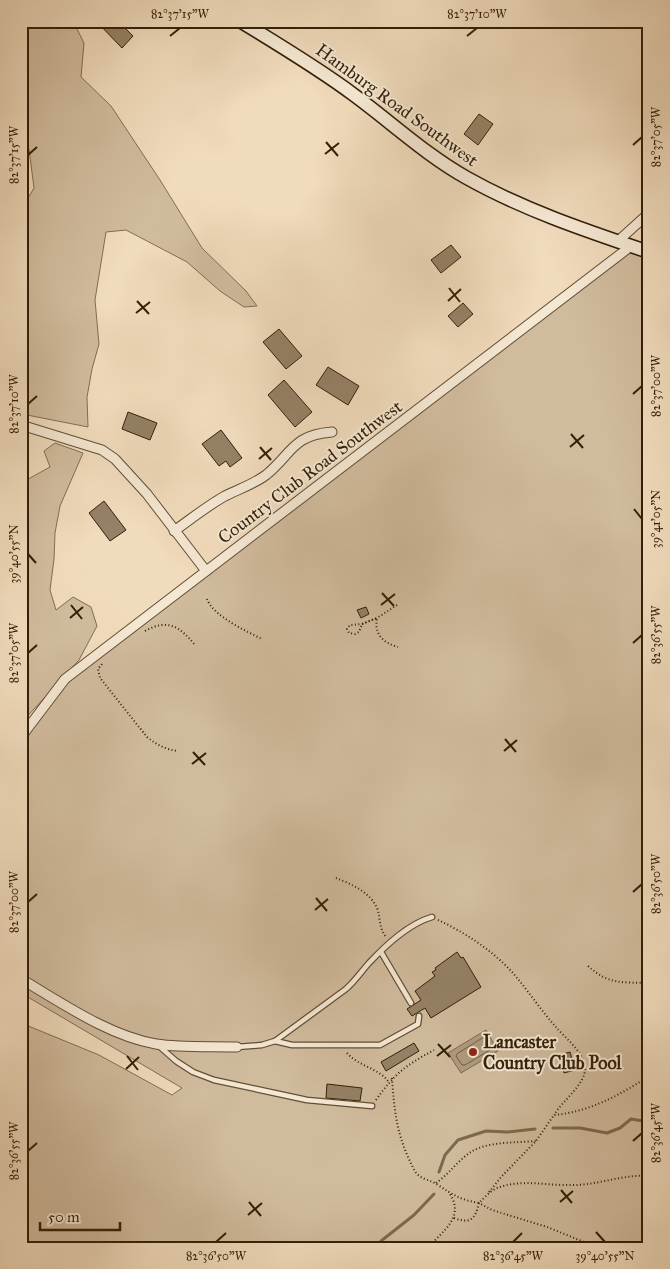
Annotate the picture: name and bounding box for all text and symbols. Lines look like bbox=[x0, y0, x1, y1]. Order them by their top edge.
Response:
text: 82°37'15"W bbox=[151, 7, 210, 21]
text: 82°37'10"W bbox=[447, 7, 507, 21]
street label: Hamburg Road Southwest bbox=[311, 39, 483, 172]
text: 82°37'05"W bbox=[649, 106, 663, 167]
text: 82°37'15"W bbox=[7, 125, 21, 184]
text: 82°37'00"W bbox=[649, 355, 663, 417]
text: 82°37'10"W bbox=[7, 374, 21, 434]
street label: Country Club Road Southwest bbox=[214, 395, 407, 549]
text: 39°41'05"N bbox=[649, 490, 663, 548]
text: 39°40'55"N bbox=[7, 524, 21, 584]
text: 82°36'55"W bbox=[649, 605, 663, 664]
text: 82°37'05"W bbox=[7, 622, 21, 683]
text: 82°36'50"W bbox=[649, 853, 663, 914]
text: 82°37'00"W bbox=[7, 871, 21, 933]
place label: Lancaster Country Club Pool bbox=[483, 1031, 623, 1075]
marker: Lancaster Country Club Pool bbox=[467, 1046, 479, 1058]
text: 82°36'45"W bbox=[649, 1102, 663, 1163]
text: 82°36'55"W bbox=[7, 1121, 21, 1180]
scale bar bbox=[40, 1199, 120, 1231]
text: 50 m bbox=[48, 1208, 80, 1226]
text: 82°36'50"W bbox=[186, 1249, 247, 1263]
text: 82°36'45"W bbox=[483, 1249, 544, 1263]
text: 39°40'55"N bbox=[575, 1249, 635, 1263]

